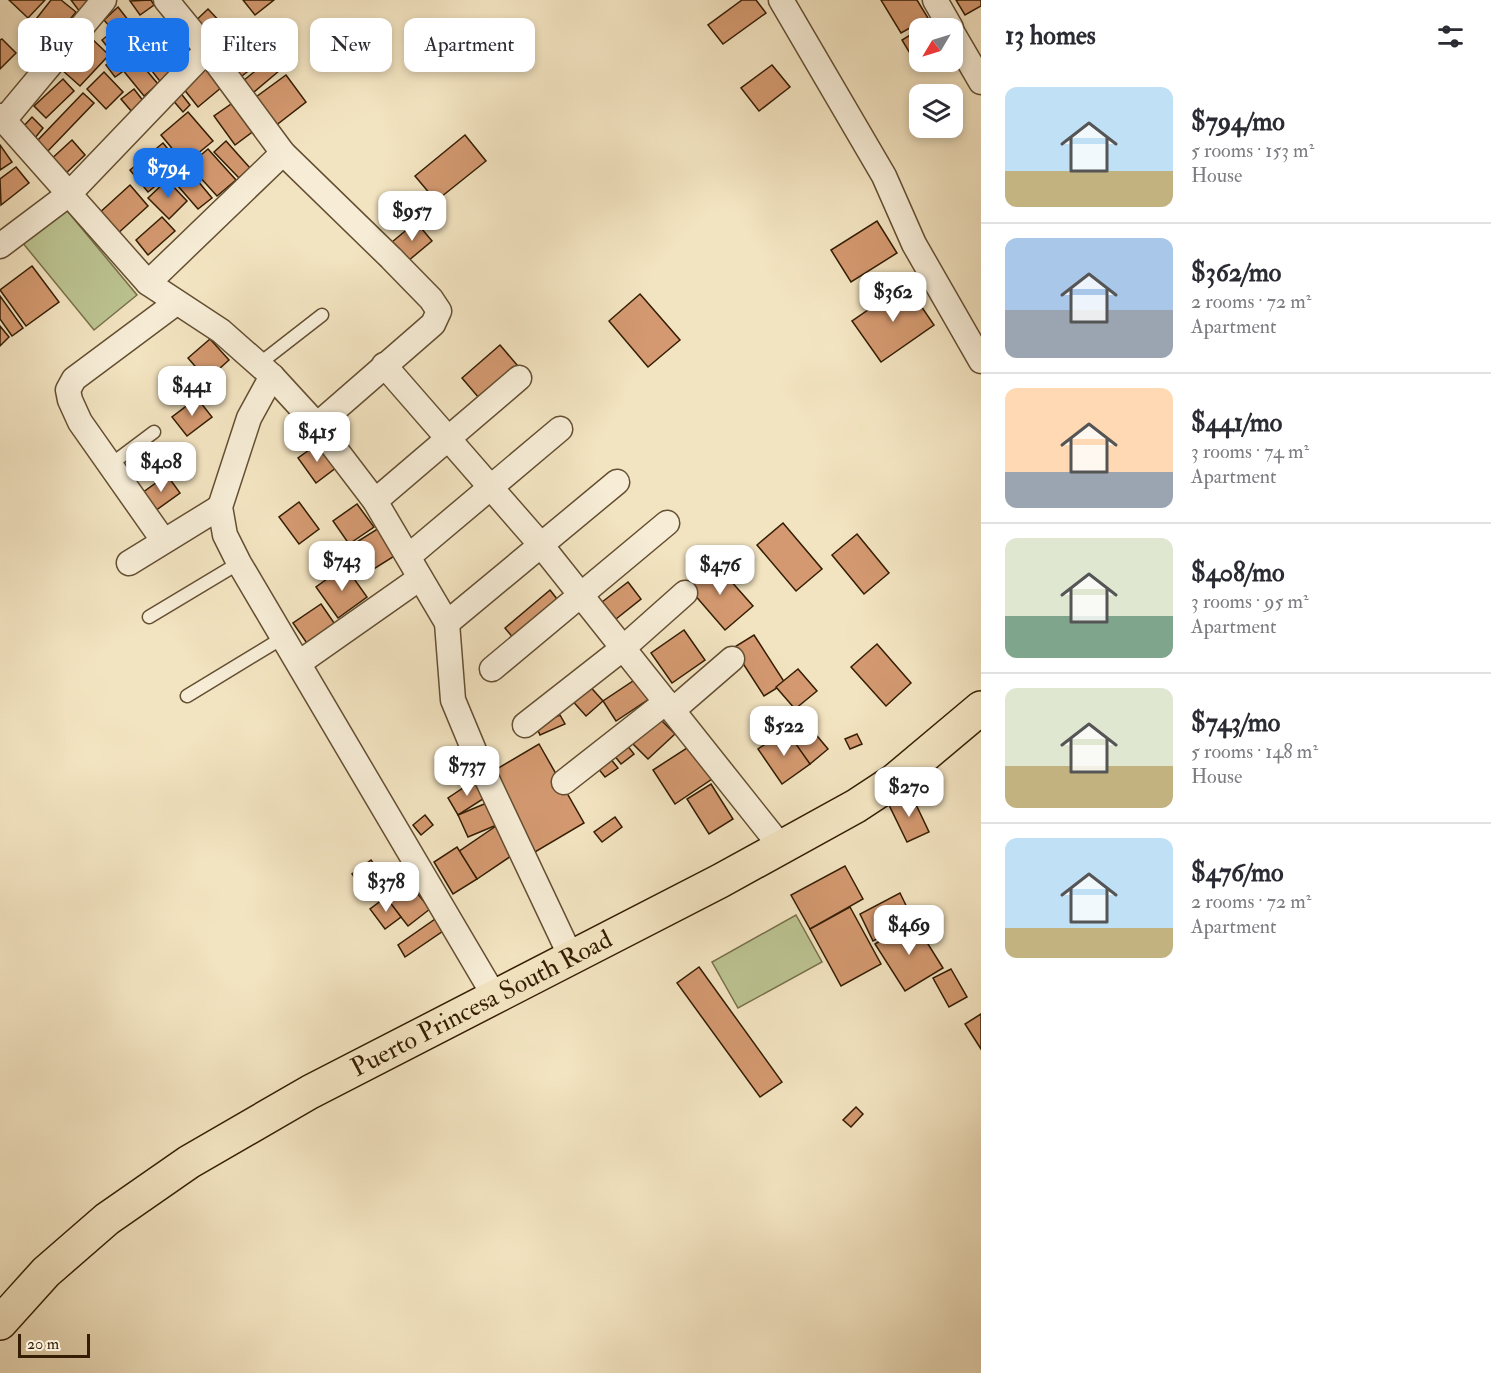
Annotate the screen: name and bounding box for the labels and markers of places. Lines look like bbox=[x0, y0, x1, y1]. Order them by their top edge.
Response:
pin: $794 bbox=[132, 148, 204, 199]
pin: $957 bbox=[376, 191, 448, 242]
pin: $362 bbox=[857, 272, 929, 323]
pin: $441 bbox=[156, 366, 228, 417]
pin: $415 bbox=[281, 412, 353, 463]
pin: $408 bbox=[125, 442, 197, 493]
pin: $743 bbox=[306, 541, 378, 592]
pin: $476 bbox=[684, 545, 756, 596]
pin: $522 bbox=[748, 706, 820, 757]
pin: $737 bbox=[431, 746, 503, 797]
pin: $270 bbox=[873, 767, 945, 818]
pin: $378 bbox=[350, 862, 422, 913]
pin: $469 bbox=[873, 905, 945, 956]

